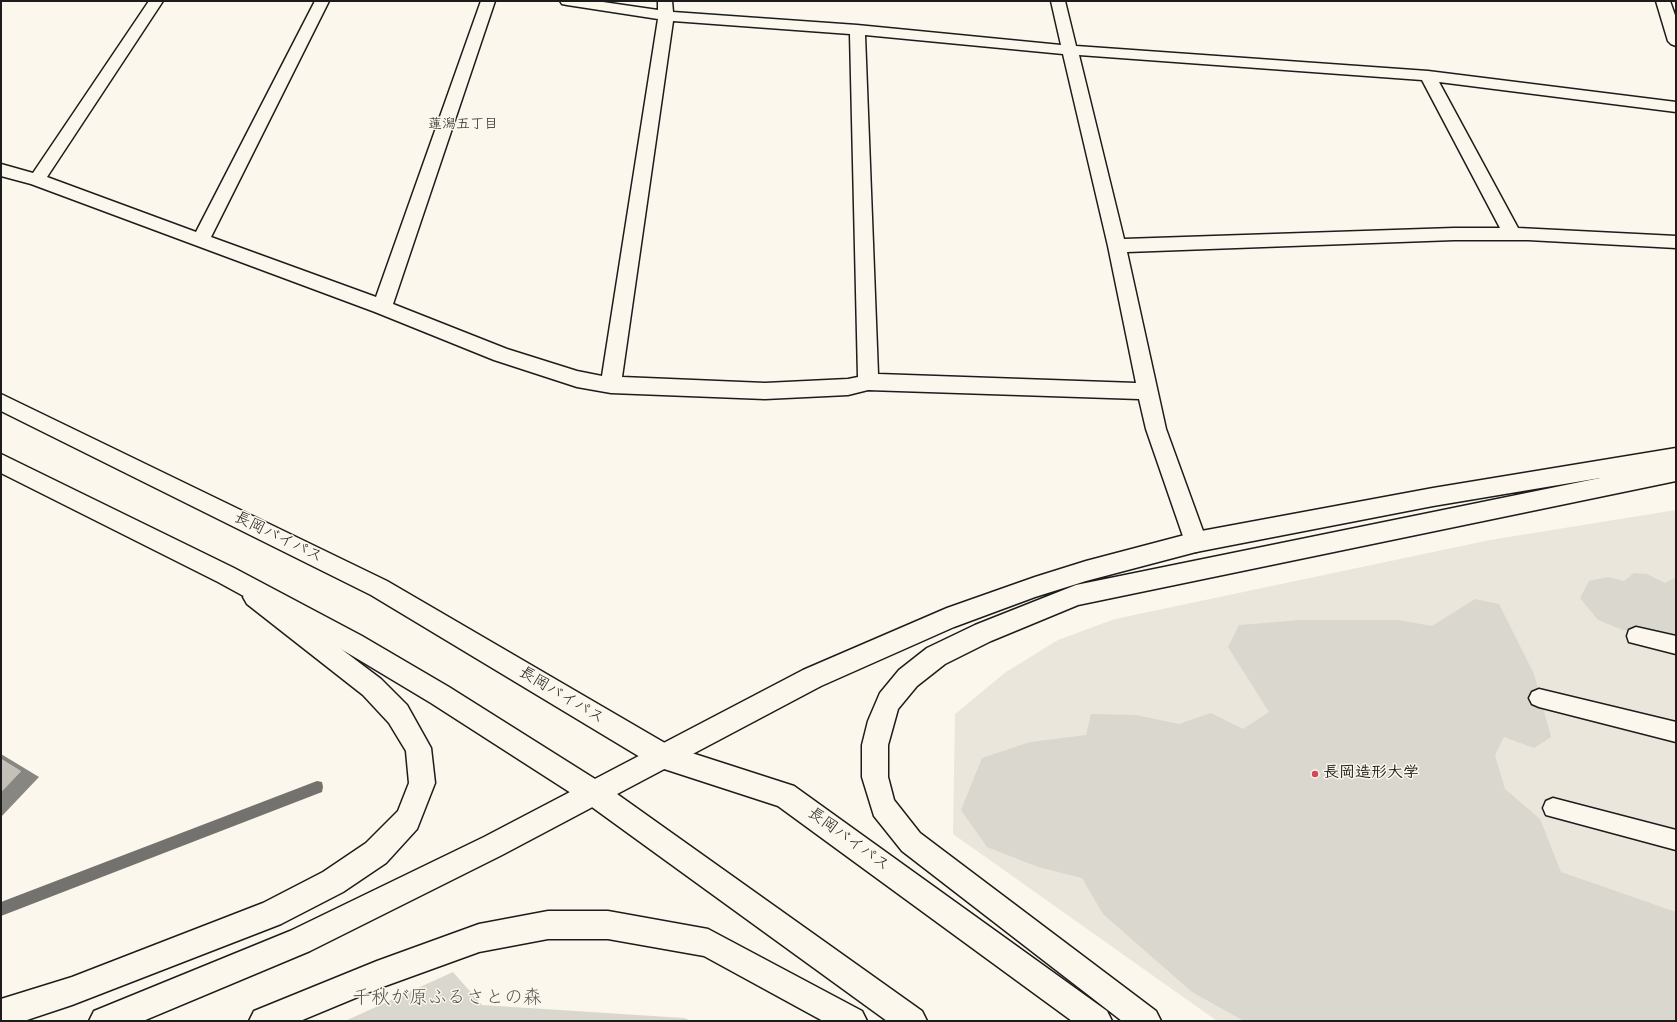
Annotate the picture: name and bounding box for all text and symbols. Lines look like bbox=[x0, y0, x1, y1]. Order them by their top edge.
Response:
district label: 蓮潟五丁目 bbox=[428, 117, 498, 133]
street label: 長岡バイパス bbox=[231, 508, 325, 568]
street label: 長岡バイパス bbox=[515, 663, 607, 729]
place label: 長岡造形大学 bbox=[1323, 764, 1419, 784]
marker: 長岡造形大学 bbox=[1310, 769, 1320, 779]
street label: 長岡バイパス bbox=[804, 804, 892, 876]
park label: 千秋が原ふるさとの森 bbox=[352, 988, 542, 1010]

